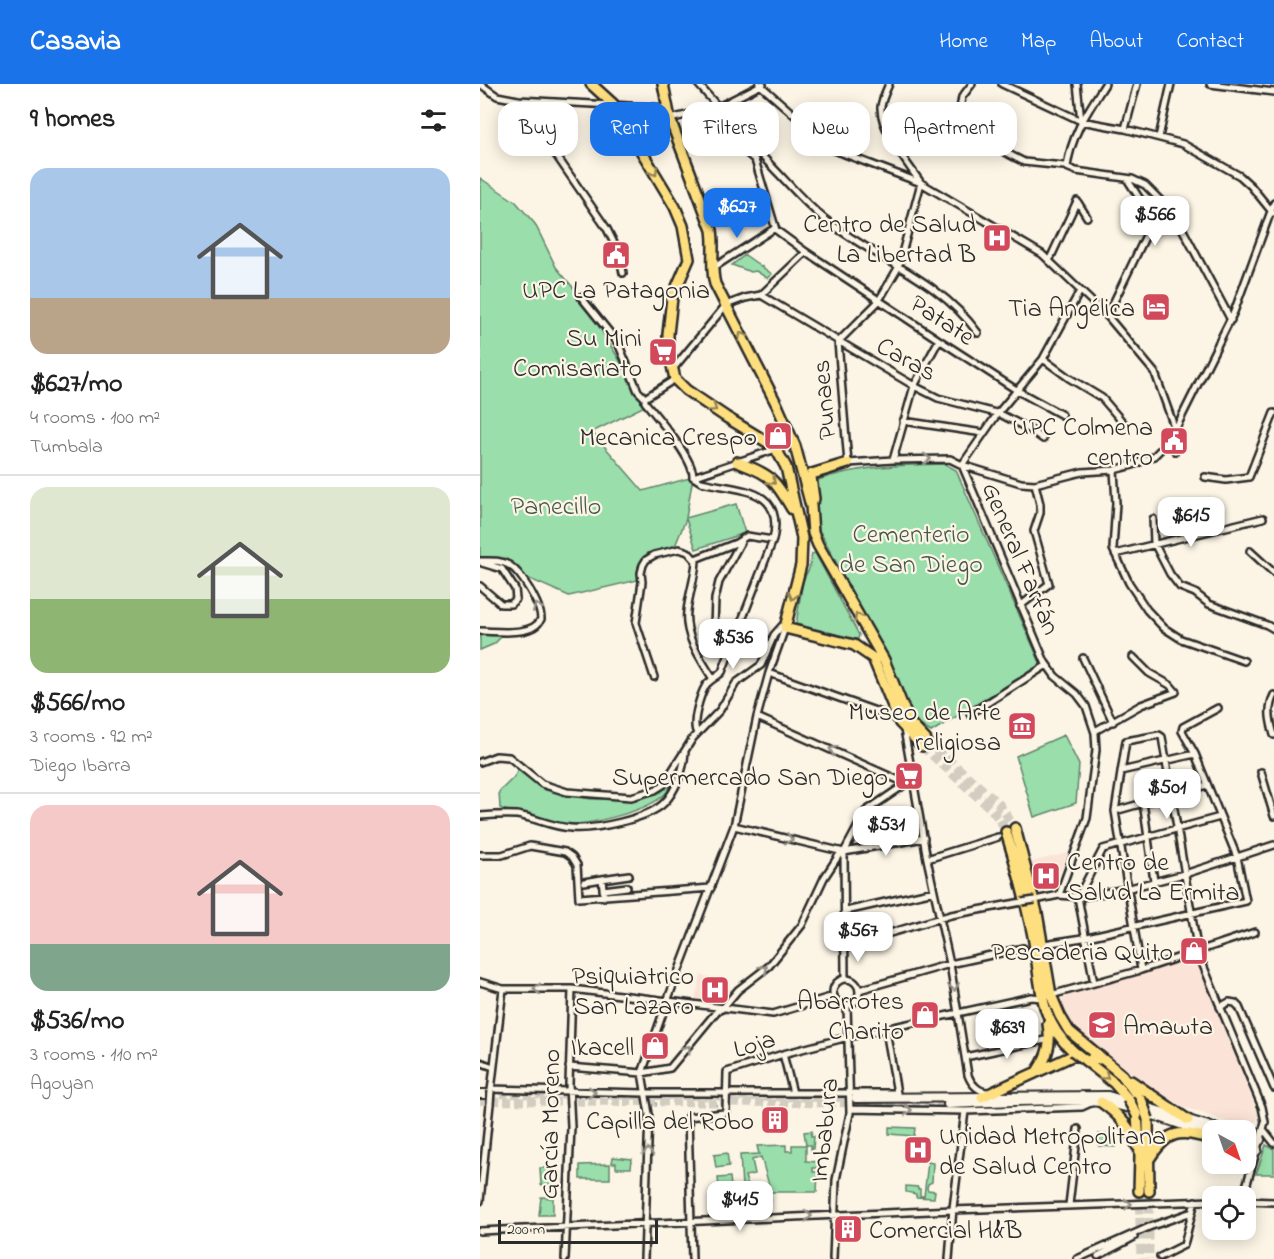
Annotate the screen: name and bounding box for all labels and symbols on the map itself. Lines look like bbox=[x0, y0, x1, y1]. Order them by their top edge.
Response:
one-way arrow bbox=[647, 166, 658, 176]
pin: $627 bbox=[701, 188, 773, 239]
pin: $566 bbox=[1119, 196, 1191, 247]
place label: Centro de Salud La Libertad B bbox=[803, 207, 976, 275]
hospital icon: Centro de Salud La Libertad B bbox=[981, 222, 1013, 254]
public building icon: UPC La Patagonia bbox=[600, 239, 632, 271]
place label: UPC La Patagonia bbox=[522, 273, 710, 311]
street label: Patate bbox=[901, 286, 982, 357]
place label: Tia Angélica bbox=[1008, 291, 1135, 329]
hotel icon: Tia Angélica bbox=[1140, 291, 1172, 323]
place label: Su Mini Comisariato bbox=[513, 321, 642, 389]
street label: Caras bbox=[868, 329, 943, 393]
one-way arrow bbox=[738, 332, 749, 342]
supermarket icon: Su Mini Comisariato bbox=[647, 336, 679, 368]
street label: Punaes bbox=[804, 358, 848, 441]
one-way arrow bbox=[707, 401, 718, 412]
place label: UPC Colmena centro bbox=[1012, 410, 1153, 478]
place label: Mecanica Crespo bbox=[580, 420, 757, 458]
shop icon: Mecanica Crespo bbox=[762, 420, 794, 452]
public building icon: UPC Colmena centro bbox=[1158, 425, 1190, 457]
one-way arrow bbox=[922, 453, 931, 465]
one-way arrow bbox=[766, 474, 776, 485]
street label: General Farfán bbox=[970, 477, 1068, 641]
park label: Panecillo bbox=[511, 489, 601, 527]
pin: $615 bbox=[1155, 497, 1227, 548]
park label: Cementerio de San Diego bbox=[839, 517, 983, 585]
one-way arrow bbox=[787, 591, 800, 601]
one-way arrow bbox=[532, 602, 544, 613]
one-way arrow bbox=[854, 612, 865, 623]
pin: $536 bbox=[697, 619, 769, 670]
place label: Museo de Arte religiosa bbox=[848, 695, 1001, 763]
museum icon: Museo de Arte religiosa bbox=[1006, 710, 1038, 742]
one-way arrow bbox=[828, 745, 839, 757]
place label: Supermercado San Diego bbox=[612, 760, 888, 798]
supermarket icon: Supermercado San Diego bbox=[893, 760, 925, 792]
pin: $501 bbox=[1131, 769, 1203, 820]
pin: $531 bbox=[850, 806, 922, 857]
one-way arrow bbox=[784, 831, 794, 844]
place label: Centro de Salud La Ermita bbox=[1067, 845, 1240, 913]
hospital icon: Centro de Salud La Ermita bbox=[1030, 860, 1062, 892]
pin: $567 bbox=[822, 912, 894, 963]
place label: Pescaderia Quito bbox=[991, 935, 1173, 973]
shop icon: Pescaderia Quito bbox=[1178, 935, 1210, 967]
place label: Psiquiatrico San Lazaro bbox=[572, 959, 694, 1027]
one-way arrow bbox=[757, 965, 768, 976]
hospital icon: Psiquiatrico San Lazaro bbox=[699, 974, 731, 1006]
one-way arrow bbox=[947, 981, 960, 991]
one-way arrow bbox=[533, 983, 542, 995]
place label: Abarrotes Charito bbox=[797, 984, 904, 1052]
shop icon: Abarrotes Charito bbox=[909, 999, 941, 1031]
pin: $639 bbox=[971, 1009, 1043, 1060]
school or university icon: Amawta bbox=[1086, 1009, 1118, 1041]
place label: Amawta bbox=[1123, 1009, 1213, 1047]
street label: Loja bbox=[729, 1022, 780, 1070]
place label: Ikacell bbox=[571, 1030, 634, 1068]
shop icon: Ikacell bbox=[639, 1030, 671, 1062]
one-way arrow bbox=[679, 1044, 690, 1055]
street label: García Moreno bbox=[532, 1048, 572, 1200]
one-way arrow bbox=[1098, 1068, 1109, 1079]
street label: Imbabura bbox=[802, 1076, 850, 1184]
one-way arrow bbox=[587, 1086, 596, 1099]
place label: Capilla del Robo bbox=[586, 1104, 754, 1142]
building icon: Capilla del Robo bbox=[759, 1104, 791, 1136]
one-way arrow bbox=[904, 1104, 913, 1116]
place label: Unidad Metropolitana de Salud Centro bbox=[939, 1119, 1166, 1187]
north arrow bbox=[1202, 1120, 1256, 1174]
hospital icon: Unidad Metropolitana de Salud Centro bbox=[902, 1134, 934, 1166]
one-way arrow bbox=[641, 1148, 654, 1157]
pin: $415 bbox=[704, 1181, 776, 1232]
one-way arrow bbox=[1123, 1197, 1132, 1210]
one-way arrow bbox=[803, 1210, 812, 1223]
building icon: Comercial H&B bbox=[832, 1213, 864, 1245]
place label: Comercial H&B bbox=[869, 1213, 1022, 1251]
scale bar bbox=[498, 1217, 658, 1244]

